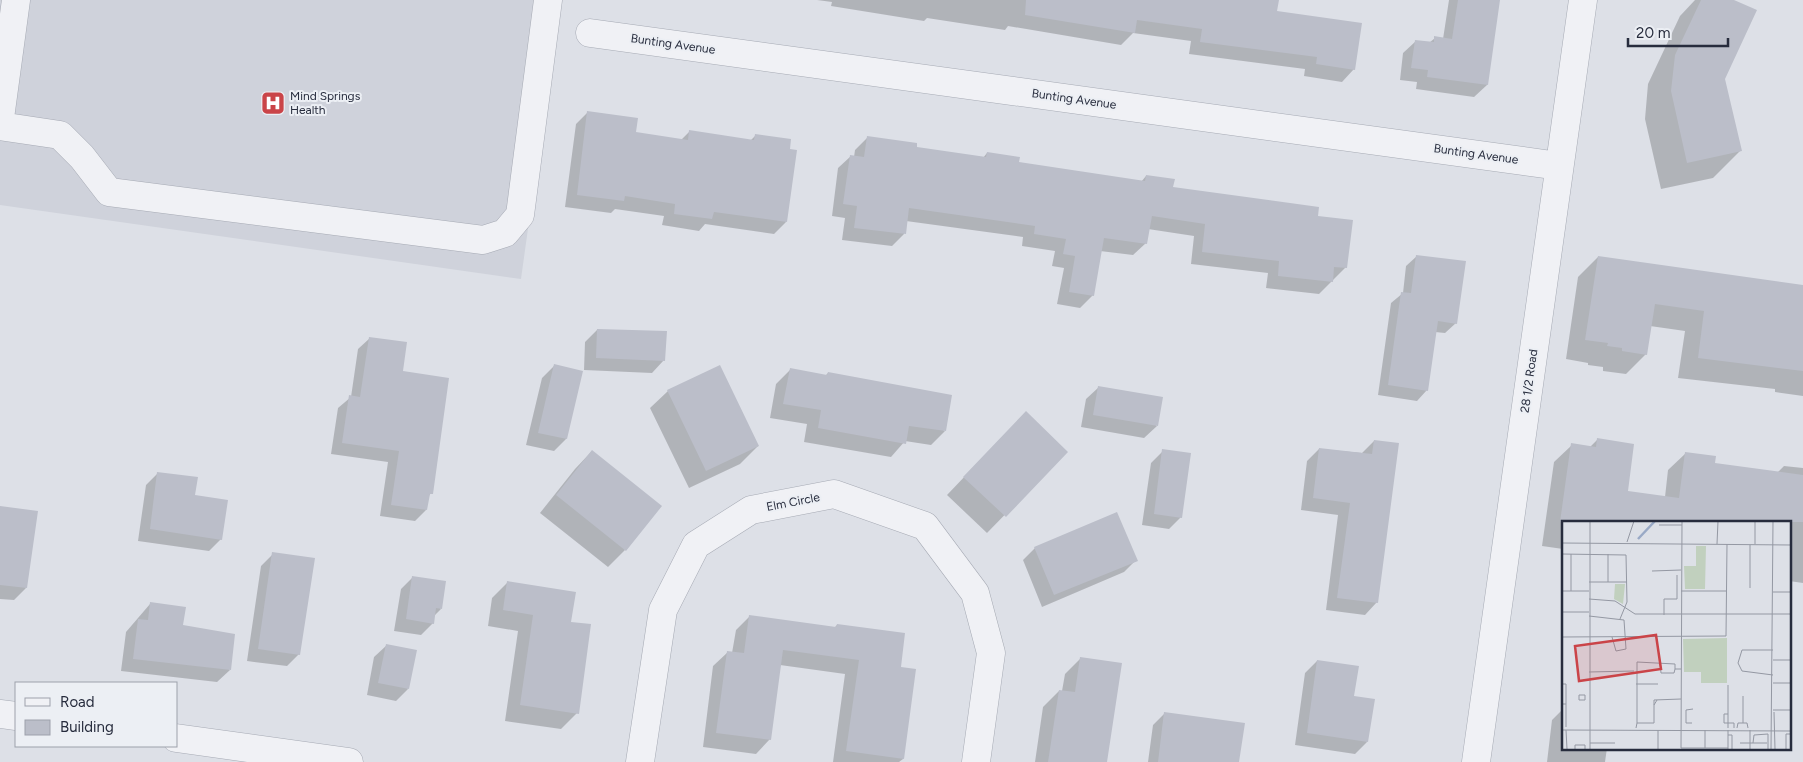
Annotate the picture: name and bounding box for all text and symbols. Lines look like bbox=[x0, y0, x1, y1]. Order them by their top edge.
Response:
scale bar bbox=[1628, 15, 1728, 47]
text: 20 m bbox=[1636, 24, 1670, 42]
street label: Bunting Avenue bbox=[630, 31, 717, 57]
street label: Bunting Avenue bbox=[1031, 86, 1118, 112]
place label: Mind Springs Health bbox=[290, 89, 361, 117]
hospital icon: Mind Springs Health bbox=[260, 90, 286, 116]
street label: Bunting Avenue bbox=[1433, 141, 1520, 167]
street label: 28 1/2 Road bbox=[1518, 348, 1540, 414]
street label: Elm Circle bbox=[765, 490, 821, 514]
inset map bbox=[1562, 521, 1790, 750]
legend bbox=[15, 682, 178, 747]
text: Road bbox=[60, 693, 95, 711]
text: Building bbox=[60, 718, 114, 736]

